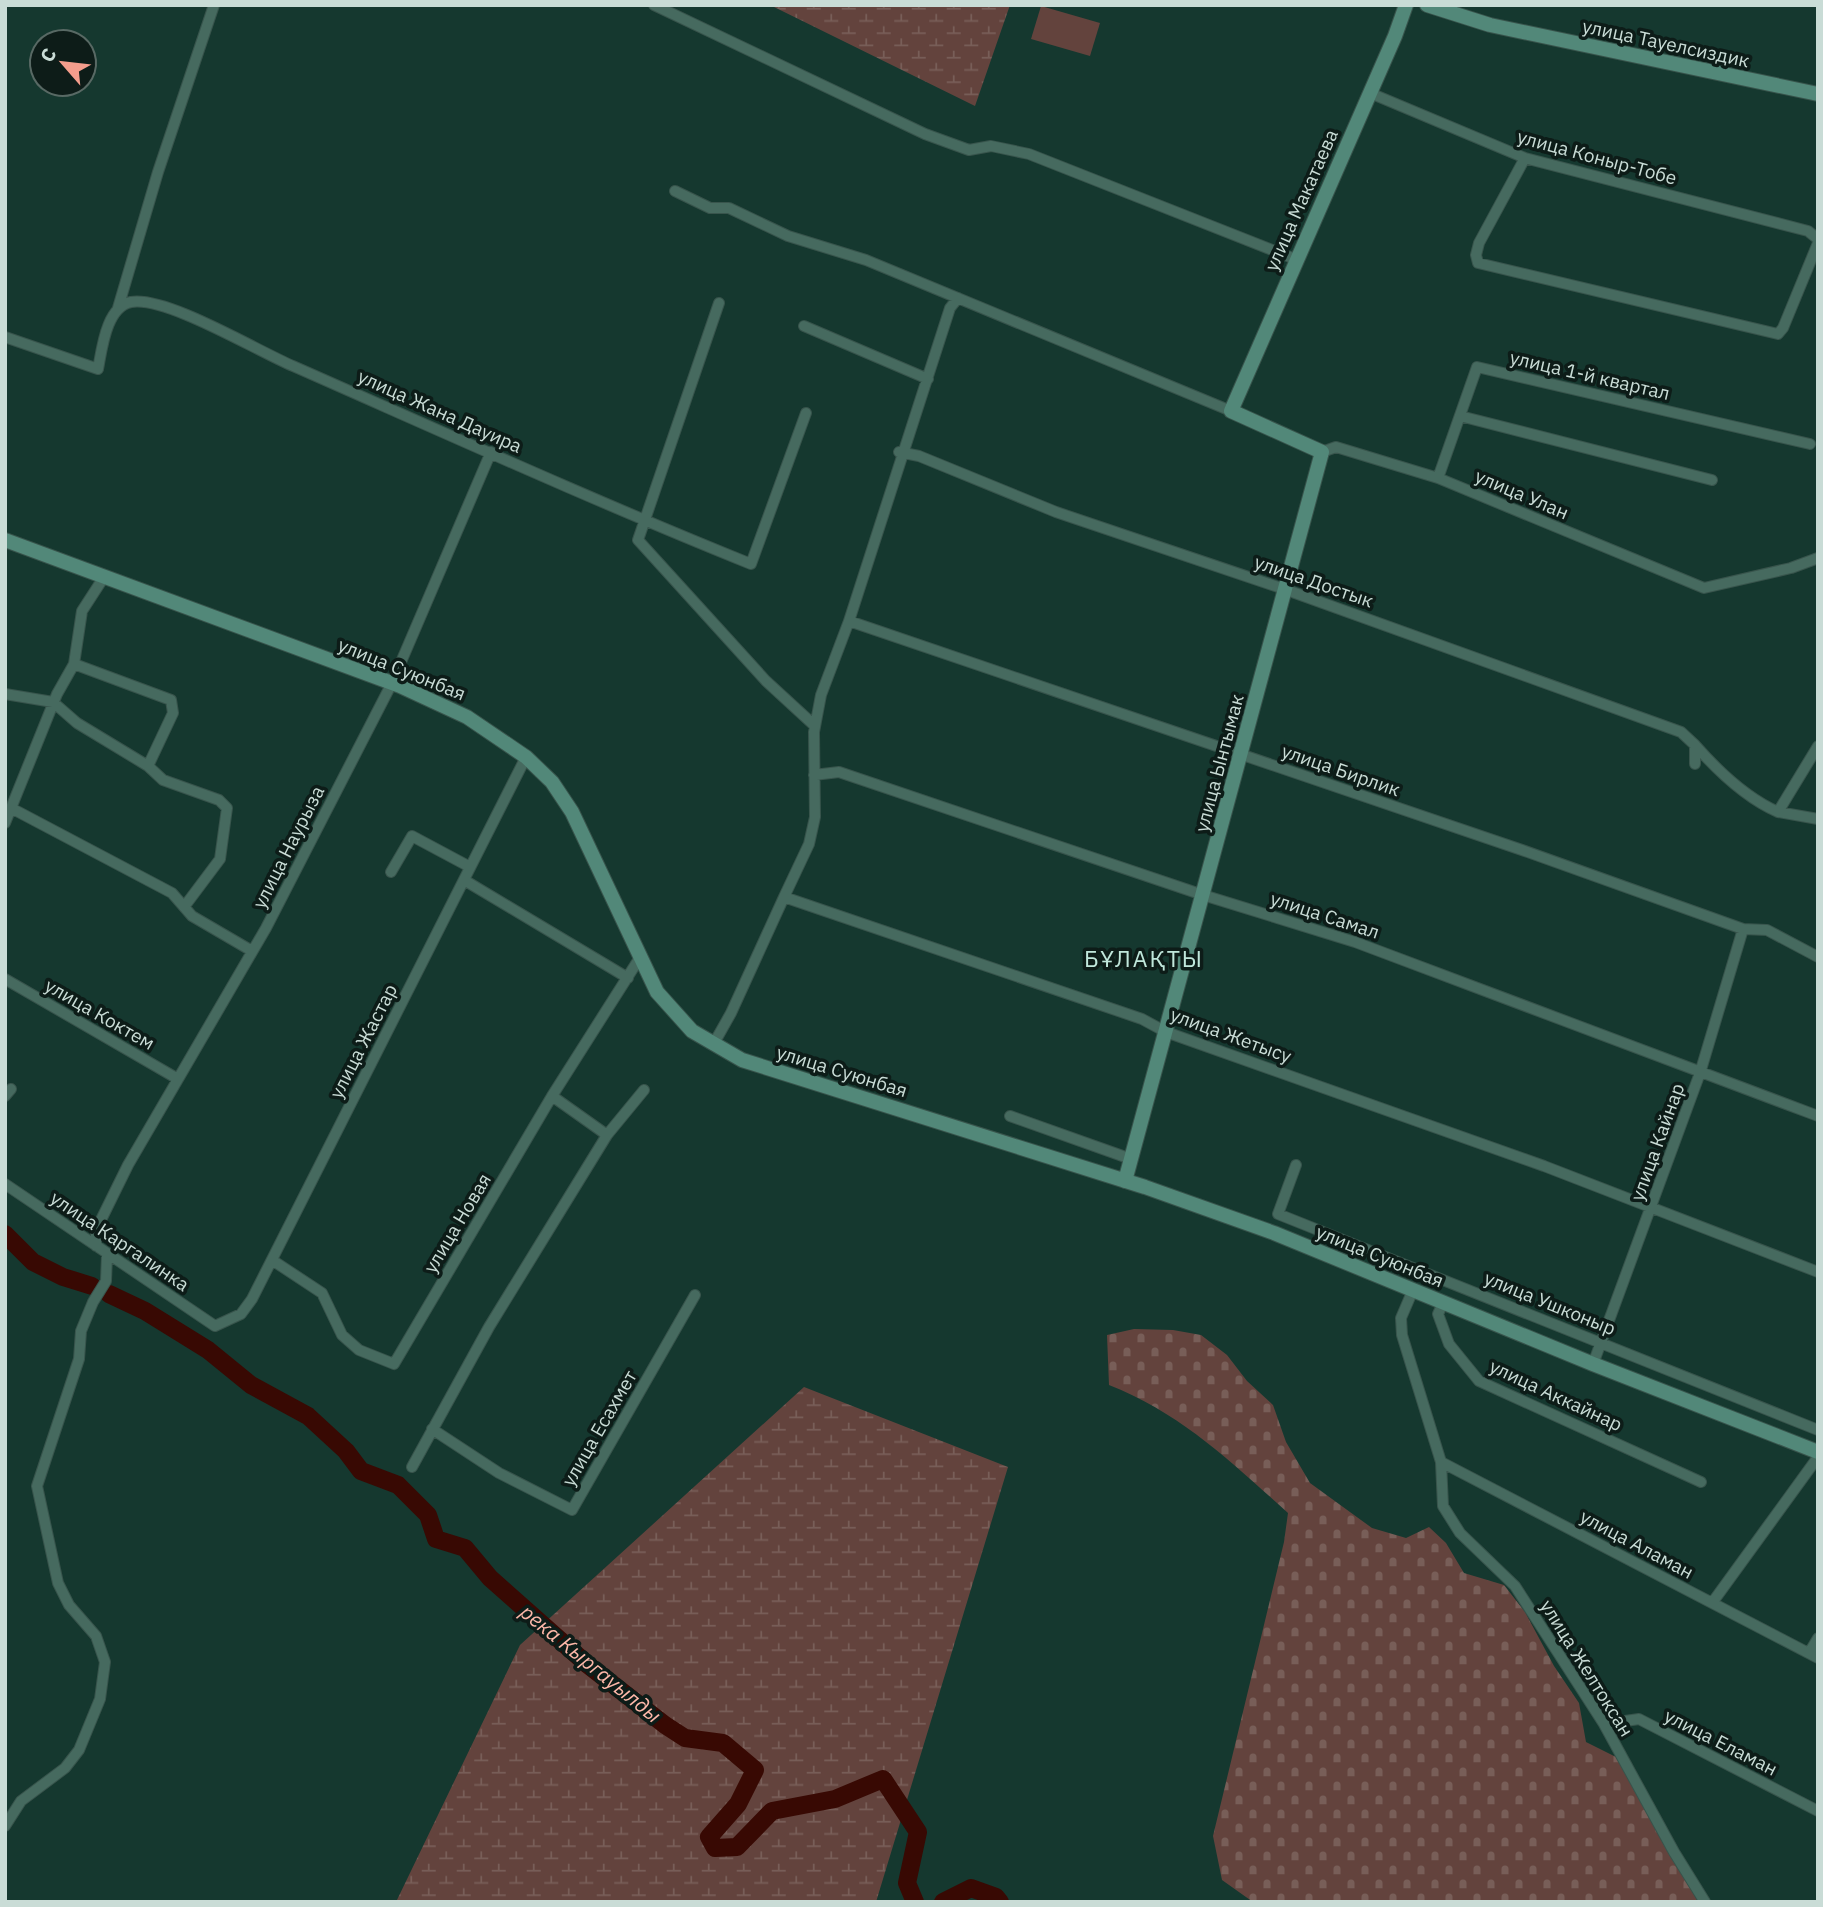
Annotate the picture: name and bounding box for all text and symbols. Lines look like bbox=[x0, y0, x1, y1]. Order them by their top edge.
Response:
street label: улица Тауелсиздик bbox=[1580, 14, 1752, 72]
north arrow bbox=[28, 28, 98, 98]
text: С bbox=[34, 44, 61, 66]
street label: улица Коныр-Тобе bbox=[1515, 124, 1679, 190]
street label: улица Макатаева bbox=[1259, 125, 1343, 275]
street label: улица 1-й квартал bbox=[1508, 345, 1672, 405]
street label: улица Жана Дауира bbox=[354, 364, 526, 458]
street label: улица Улан bbox=[1472, 464, 1572, 524]
street label: улица Достык bbox=[1251, 549, 1377, 613]
street label: улица Суюнбая bbox=[335, 633, 469, 705]
street label: улица Ынтымак bbox=[1189, 692, 1249, 834]
street label: улица Бирлик bbox=[1279, 739, 1403, 801]
street label: улица Наурыза bbox=[247, 782, 329, 912]
street label: улица Самал bbox=[1267, 886, 1383, 944]
district label: БҰЛАҚТЫ bbox=[1084, 943, 1204, 973]
street label: улица Коктем bbox=[41, 973, 159, 1055]
street label: улица Жастар bbox=[324, 980, 402, 1102]
street label: улица Жетысу bbox=[1167, 1002, 1295, 1068]
street label: улица Суюнбая bbox=[774, 1040, 910, 1102]
street label: улица Кайнар bbox=[1625, 1080, 1689, 1204]
street label: улица Новая bbox=[418, 1169, 496, 1277]
street label: улица Каргалинка bbox=[46, 1186, 194, 1296]
street label: улица Суюнбая bbox=[1313, 1220, 1447, 1292]
street label: улица Ушконыр bbox=[1481, 1266, 1619, 1340]
street label: улица Аккайнар bbox=[1486, 1354, 1626, 1436]
street label: улица Есахмет bbox=[556, 1366, 642, 1490]
street label: улица Аламан bbox=[1576, 1504, 1698, 1584]
street label: улица Желтоксан bbox=[1535, 1595, 1639, 1741]
water label: река Кыргауылды bbox=[514, 1597, 667, 1729]
street label: улица Еламан bbox=[1660, 1703, 1782, 1781]

